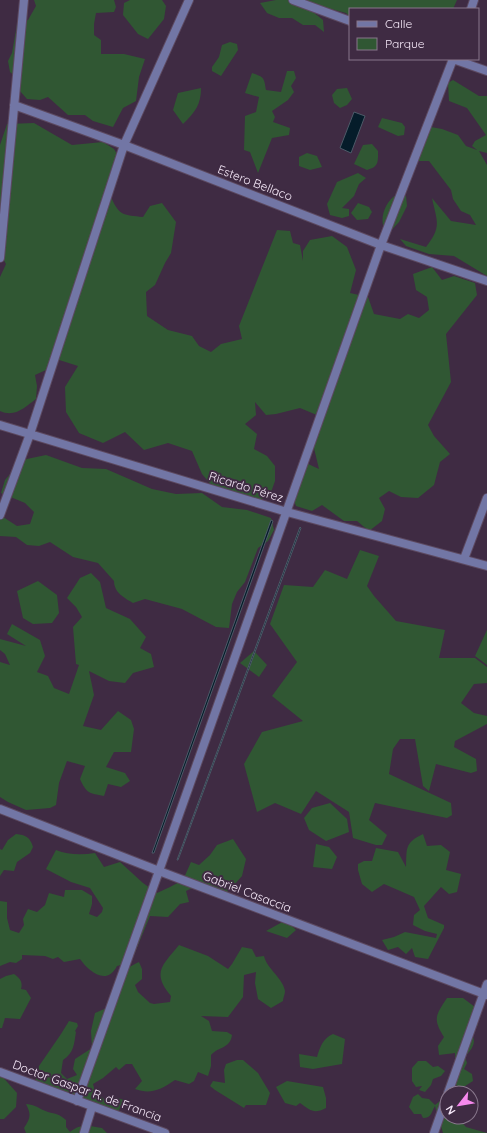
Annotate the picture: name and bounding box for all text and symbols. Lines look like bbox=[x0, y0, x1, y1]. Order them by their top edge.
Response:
legend bbox=[349, 8, 479, 60]
text: Calle bbox=[385, 16, 413, 31]
text: Parque bbox=[385, 36, 425, 51]
street label: Estero Bellaco bbox=[216, 161, 295, 204]
street label: Ricardo Pérez bbox=[207, 468, 285, 505]
street label: Gabriel Casaccia bbox=[201, 868, 293, 915]
street label: Doctor Gaspar R. de Francia bbox=[11, 1057, 164, 1125]
north arrow bbox=[439, 1085, 479, 1125]
text: N bbox=[442, 1103, 459, 1117]

